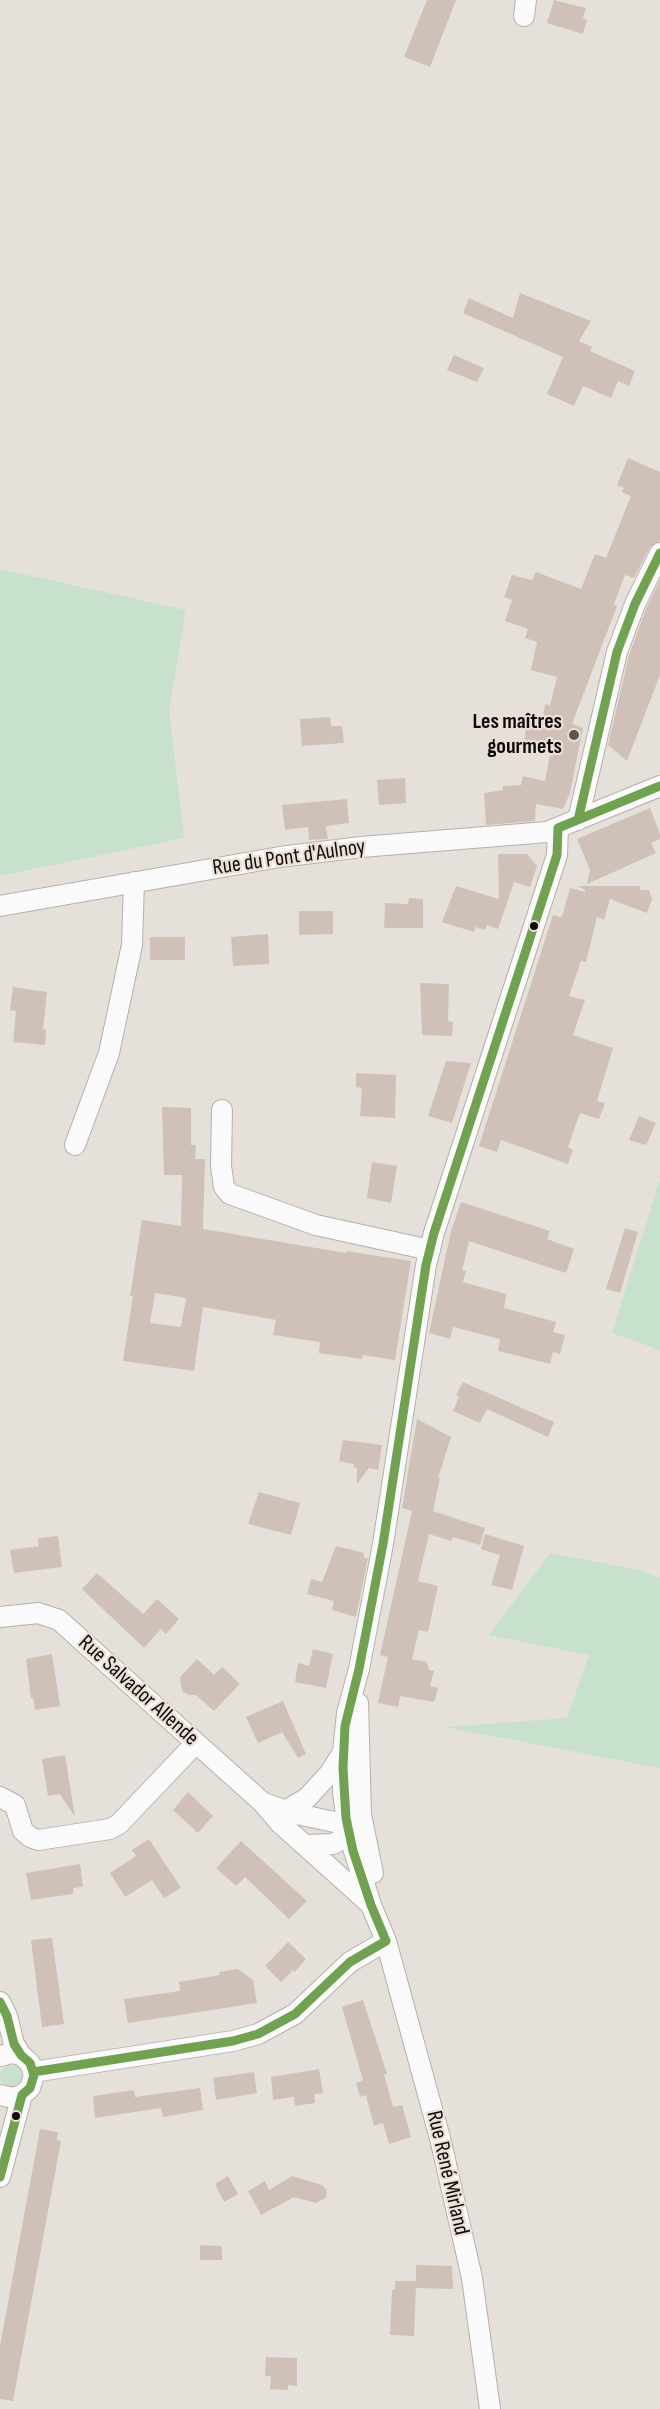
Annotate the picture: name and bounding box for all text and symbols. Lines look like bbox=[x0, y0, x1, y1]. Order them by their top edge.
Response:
place label: Les maîtres gourmets bbox=[472, 709, 562, 760]
marker: Les maîtres gourmets bbox=[567, 728, 581, 742]
street label: Rue du Pont d'Aulnoy bbox=[211, 834, 367, 882]
unlabelled marker bbox=[528, 920, 540, 932]
street label: Rue Salvador Allende bbox=[72, 1630, 204, 1752]
street label: Rue René Mirland bbox=[420, 2108, 474, 2238]
unlabelled marker bbox=[10, 2110, 22, 2122]

